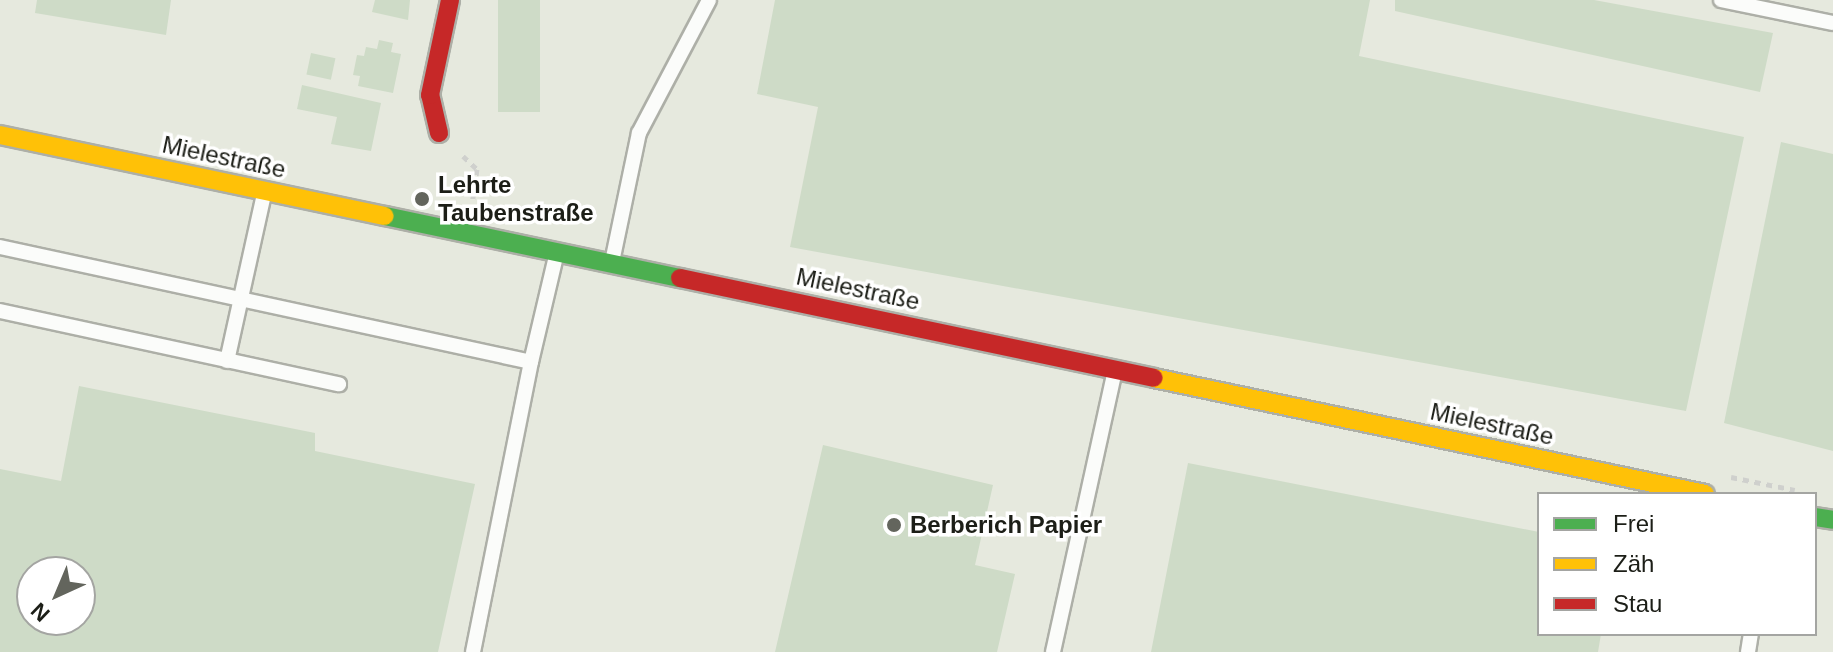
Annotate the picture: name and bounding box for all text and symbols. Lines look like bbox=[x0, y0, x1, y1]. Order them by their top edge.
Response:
street label: Mielestraße bbox=[160, 130, 288, 184]
place label: Lehrte Taubenstraße bbox=[438, 171, 594, 227]
marker: Lehrte Taubenstraße bbox=[413, 190, 431, 208]
street label: Mielestraße bbox=[794, 262, 922, 316]
street label: Mielestraße bbox=[1428, 397, 1556, 451]
legend bbox=[1537, 492, 1817, 636]
text: Frei bbox=[1613, 510, 1654, 537]
place label: Berberich Papier bbox=[910, 511, 1102, 539]
marker: Berberich Papier bbox=[885, 516, 903, 534]
text: Zäh bbox=[1613, 550, 1654, 577]
north arrow bbox=[16, 556, 96, 636]
text: Stau bbox=[1613, 590, 1662, 617]
text: N bbox=[26, 598, 55, 627]

